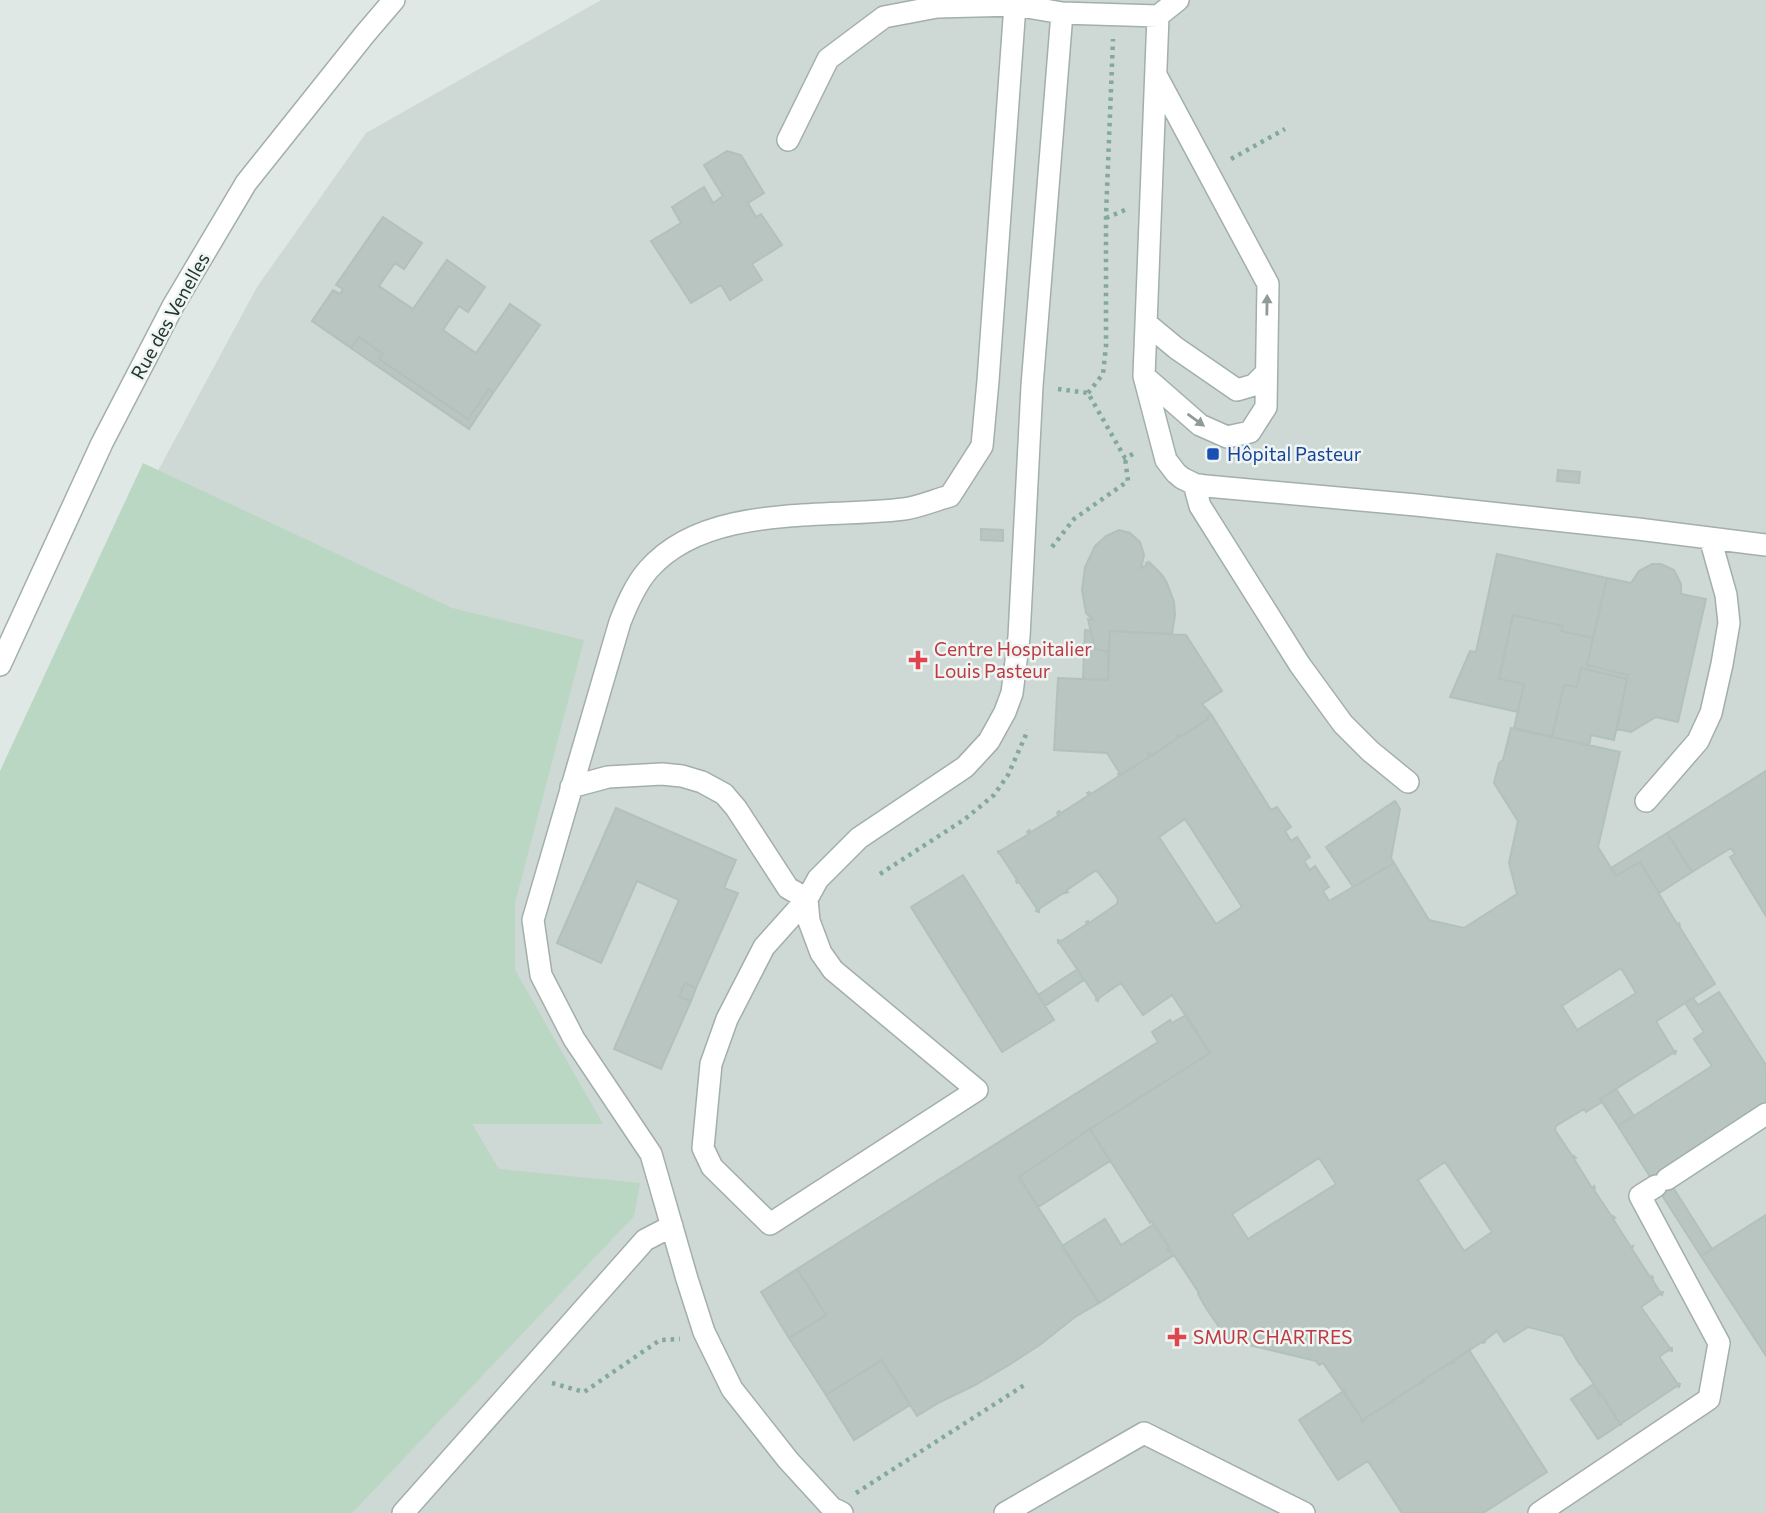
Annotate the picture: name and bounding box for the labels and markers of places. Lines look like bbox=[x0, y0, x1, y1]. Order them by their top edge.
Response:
place label: Hôpital Pasteur bbox=[1227, 442, 1362, 465]
marker: Hôpital Pasteur bbox=[1205, 446, 1221, 462]
place label: Centre Hospitalier Louis Pasteur bbox=[934, 637, 1092, 682]
marker: Centre Hospitalier Louis Pasteur bbox=[908, 650, 928, 670]
place label: SMUR CHARTRES bbox=[1193, 1325, 1352, 1348]
marker: SMUR CHARTRES bbox=[1167, 1327, 1187, 1347]

